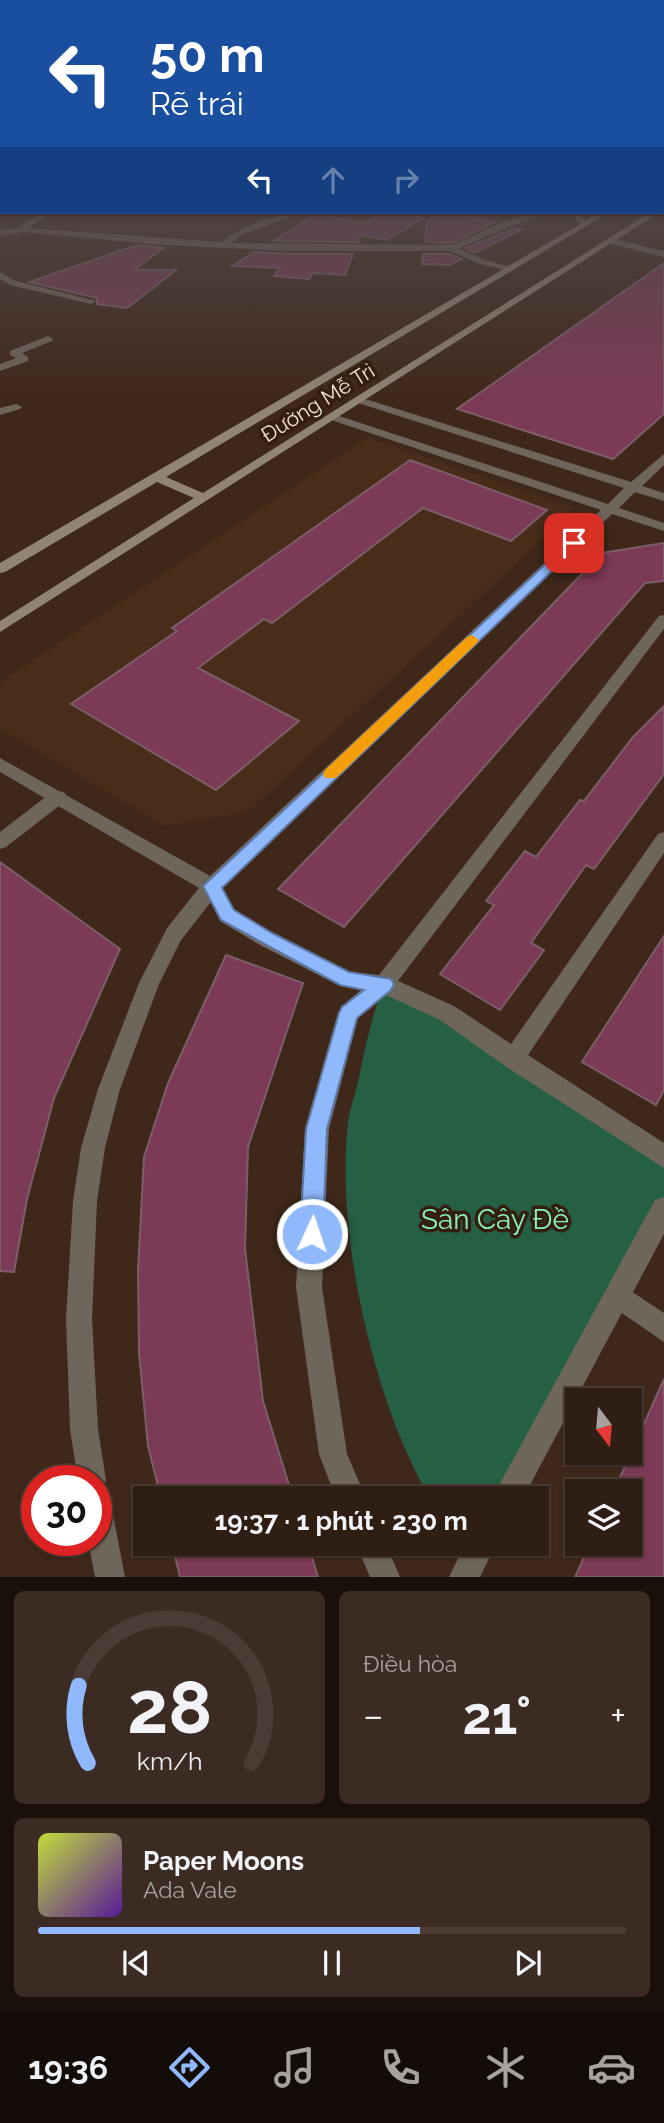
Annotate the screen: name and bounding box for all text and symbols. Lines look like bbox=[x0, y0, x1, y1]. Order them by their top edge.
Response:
text: 50 m bbox=[150, 26, 265, 83]
icon: left bbox=[35, 28, 126, 119]
text: Rẽ trái bbox=[150, 85, 244, 122]
icon: left bbox=[241, 161, 279, 199]
icon: ahead bbox=[314, 161, 352, 199]
icon: right bbox=[387, 161, 425, 199]
street label: Đường Mễ Trì bbox=[256, 358, 379, 447]
pin bbox=[544, 513, 604, 573]
icon: arrive bbox=[555, 524, 593, 562]
position arrow bbox=[275, 1197, 349, 1271]
park label: Sân Cây Đề bbox=[421, 1203, 569, 1236]
north arrow bbox=[565, 1388, 642, 1465]
map controls bbox=[565, 1388, 642, 1556]
speed limit sign: 30 bbox=[21, 1465, 112, 1556]
button: layers bbox=[565, 1479, 642, 1556]
text: 19:37 · 1 phút · 230 m bbox=[214, 1506, 468, 1536]
text: Điều hòa bbox=[363, 1650, 457, 1677]
text: 28 bbox=[127, 1666, 212, 1751]
text: 21° bbox=[463, 1685, 531, 1746]
text: − bbox=[363, 1693, 383, 1738]
text: + bbox=[610, 1693, 626, 1738]
text: km/h bbox=[137, 1746, 202, 1776]
text: Paper Moons bbox=[143, 1846, 304, 1876]
text: Ada Vale bbox=[143, 1876, 237, 1903]
icon: previous bbox=[117, 1944, 155, 1982]
icon: pause bbox=[313, 1944, 351, 1982]
icon: next bbox=[509, 1944, 547, 1982]
icon: directions bbox=[165, 2043, 214, 2092]
icon: music bbox=[270, 2043, 319, 2092]
icon: phone bbox=[376, 2043, 425, 2092]
icon: climate bbox=[481, 2043, 530, 2092]
icon: car bbox=[587, 2043, 636, 2092]
text: 19:36 bbox=[28, 2049, 108, 2086]

